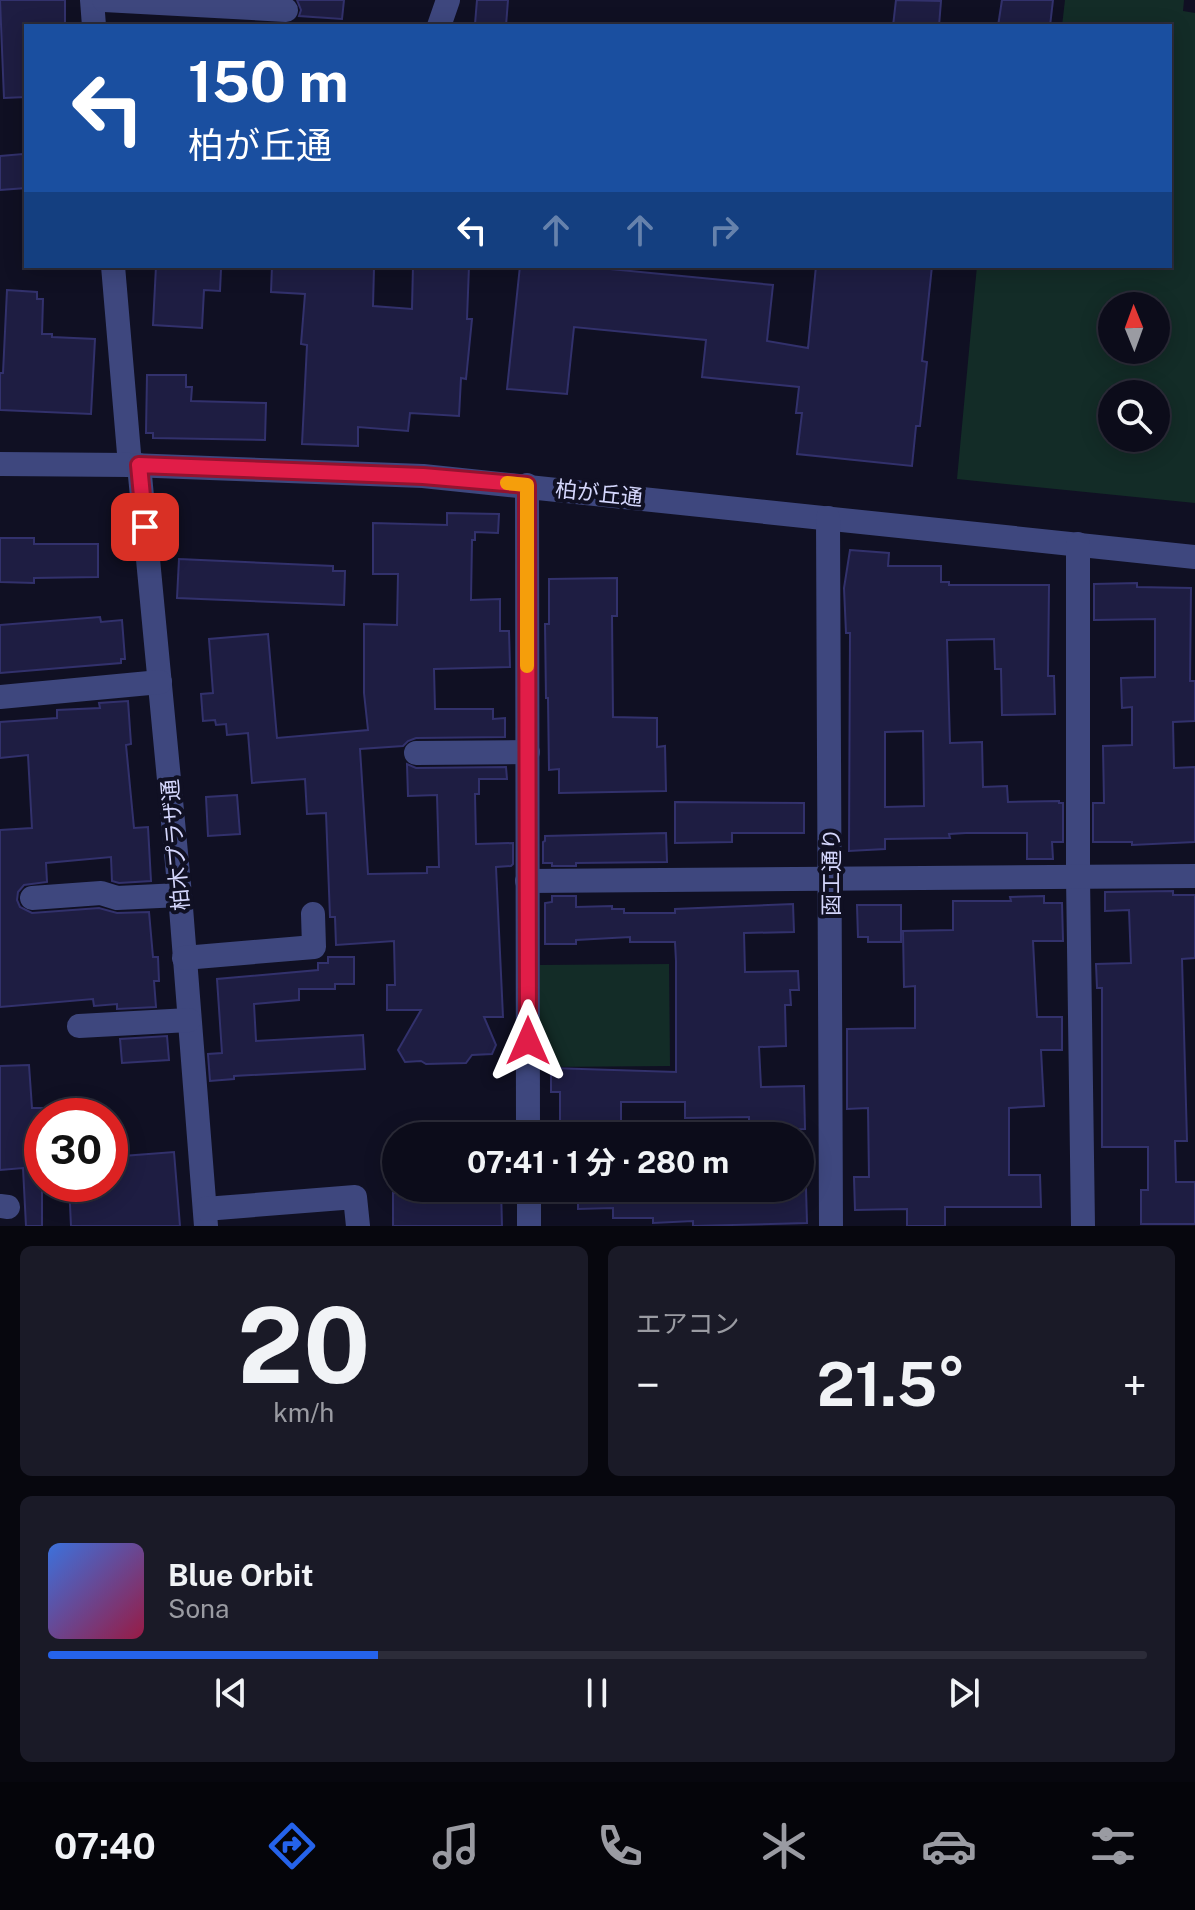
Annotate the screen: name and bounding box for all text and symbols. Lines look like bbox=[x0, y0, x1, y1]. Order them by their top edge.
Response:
text: 150 m bbox=[188, 49, 349, 115]
icon: left bbox=[56, 56, 160, 160]
text: 柏が丘通 bbox=[188, 124, 332, 166]
icon: left bbox=[450, 208, 494, 252]
icon: ahead bbox=[534, 208, 578, 252]
icon: ahead bbox=[618, 208, 662, 252]
icon: right bbox=[702, 208, 746, 252]
north arrow bbox=[1098, 292, 1170, 364]
map controls bbox=[1098, 292, 1170, 452]
button: search bbox=[1098, 380, 1170, 452]
street label: 柏が丘通 bbox=[554, 475, 644, 511]
pin bbox=[111, 493, 179, 561]
icon: arrive bbox=[123, 505, 167, 549]
street label: 柏木プラザ通 bbox=[156, 778, 194, 912]
street label: 函工通り bbox=[818, 828, 844, 916]
position arrow bbox=[486, 999, 570, 1083]
speed limit sign: 30 bbox=[24, 1098, 128, 1202]
text: 07:41 · 1 分 · 280 m bbox=[467, 1144, 729, 1180]
text: 20 bbox=[237, 1284, 370, 1406]
text: エアコン bbox=[636, 1308, 740, 1339]
text: 21.5° bbox=[817, 1349, 966, 1420]
text: − bbox=[636, 1359, 660, 1411]
text: + bbox=[1123, 1359, 1147, 1411]
text: km/h bbox=[273, 1397, 334, 1428]
text: Blue Orbit bbox=[168, 1557, 314, 1593]
text: Sona bbox=[168, 1593, 229, 1624]
icon: previous bbox=[209, 1671, 253, 1715]
icon: pause bbox=[575, 1671, 619, 1715]
icon: next bbox=[942, 1671, 986, 1715]
icon: directions bbox=[264, 1818, 320, 1874]
icon: music bbox=[428, 1818, 484, 1874]
icon: phone bbox=[592, 1818, 648, 1874]
icon: climate bbox=[756, 1818, 812, 1874]
icon: car bbox=[921, 1818, 977, 1874]
icon: filters bbox=[1085, 1818, 1141, 1874]
text: 07:40 bbox=[54, 1825, 156, 1867]

